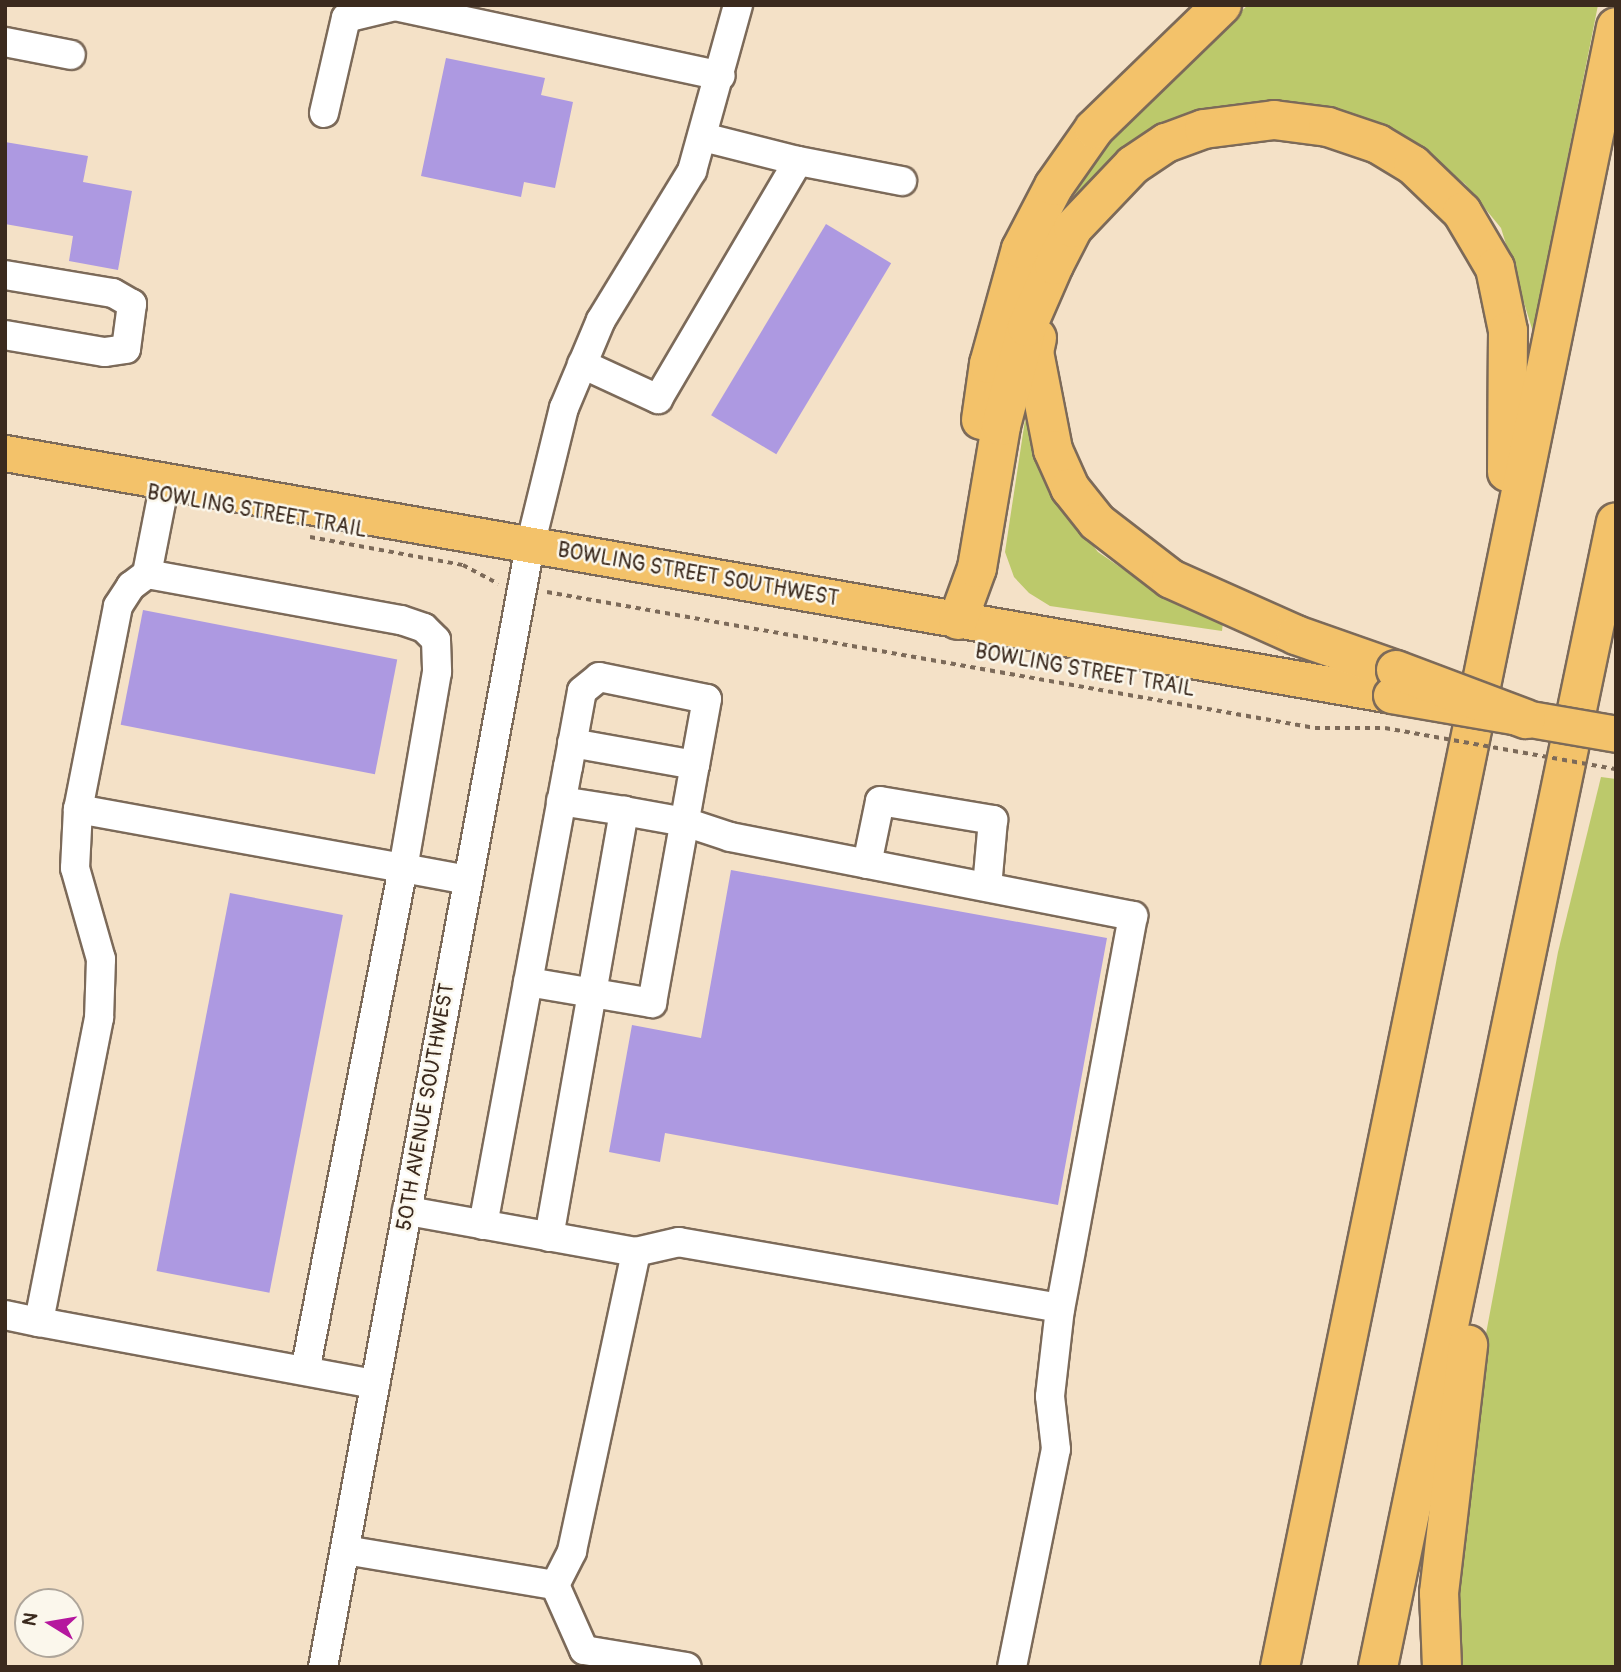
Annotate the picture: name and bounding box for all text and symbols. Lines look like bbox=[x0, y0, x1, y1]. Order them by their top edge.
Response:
street label: BOWLING STREET TRAIL bbox=[145, 480, 369, 544]
street label: BOWLING STREET SOUTHWEST bbox=[556, 538, 840, 612]
street label: BOWLING STREET TRAIL bbox=[973, 639, 1197, 703]
street label: 50TH AVENUE SOUTHWEST bbox=[392, 981, 460, 1233]
north arrow bbox=[14, 1588, 84, 1658]
text: N bbox=[17, 1611, 43, 1628]

